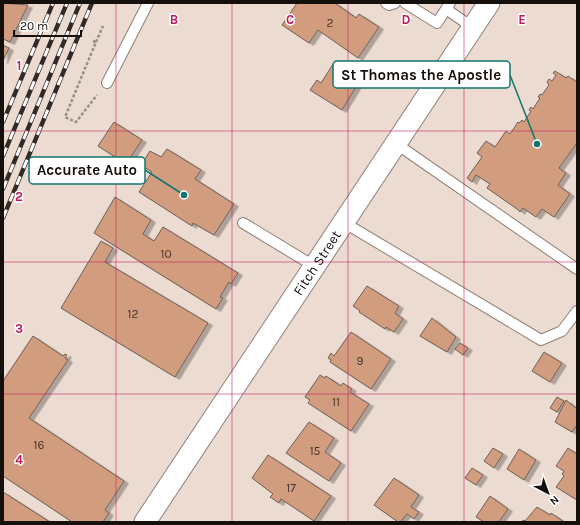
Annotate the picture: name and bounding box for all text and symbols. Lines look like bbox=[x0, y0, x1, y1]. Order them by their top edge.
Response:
scale bar bbox=[14, 12, 81, 38]
text: B bbox=[170, 12, 178, 27]
text: C bbox=[286, 12, 294, 27]
text: D bbox=[402, 12, 411, 27]
text: E bbox=[518, 12, 526, 27]
house number: 2 bbox=[327, 16, 334, 30]
text: 20 m bbox=[20, 19, 48, 33]
text: 1 bbox=[17, 58, 21, 73]
callout: St Thomas the Apostle bbox=[333, 61, 510, 88]
text: St Thomas the Apostle bbox=[341, 66, 501, 84]
callout: Accurate Auto bbox=[29, 157, 145, 184]
text: Accurate Auto bbox=[37, 161, 137, 179]
text: 2 bbox=[15, 189, 23, 204]
street label: Fitch Street bbox=[290, 227, 345, 299]
house number: 10 bbox=[160, 247, 172, 261]
house number: 12 bbox=[128, 307, 139, 321]
text: 3 bbox=[15, 321, 23, 336]
house number: 9 bbox=[357, 354, 364, 368]
house number: 11 bbox=[332, 395, 340, 409]
house number: 16 bbox=[34, 438, 45, 452]
house number: 15 bbox=[310, 444, 321, 458]
text: 4 bbox=[15, 452, 23, 467]
north arrow bbox=[528, 473, 568, 513]
house number: 17 bbox=[286, 481, 296, 495]
text: N bbox=[547, 493, 561, 508]

